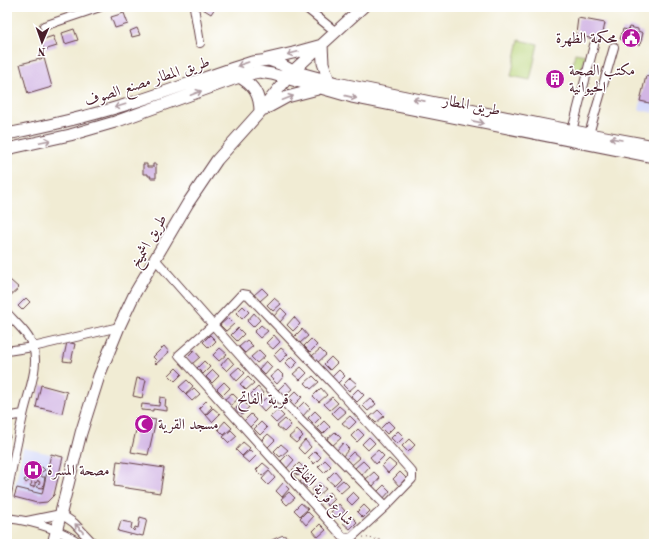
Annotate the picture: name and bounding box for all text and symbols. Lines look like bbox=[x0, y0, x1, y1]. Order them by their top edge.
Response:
north arrow bbox=[22, 22, 62, 62]
public building icon: محكمة الظهرة bbox=[620, 27, 642, 49]
place label: محكمة الظهرة bbox=[556, 30, 617, 48]
text: N bbox=[37, 45, 46, 56]
one-way arrow bbox=[287, 50, 300, 57]
street label: طريق المطار مصنع الصوف bbox=[83, 55, 213, 115]
one-way arrow bbox=[238, 61, 250, 69]
place label: مكتب الصحة الحيوانية bbox=[569, 62, 635, 96]
building icon: مكتب الصحة الحيوانية bbox=[544, 68, 566, 90]
one-way arrow bbox=[189, 89, 201, 96]
one-way arrow bbox=[281, 93, 293, 101]
one-way arrow bbox=[344, 93, 357, 101]
street label: طريق المطار bbox=[440, 93, 502, 120]
one-way arrow bbox=[413, 95, 426, 103]
one-way arrow bbox=[115, 103, 127, 111]
one-way arrow bbox=[471, 118, 484, 126]
one-way arrow bbox=[610, 135, 623, 143]
one-way arrow bbox=[38, 137, 51, 145]
street label: طريق اشميخ bbox=[128, 213, 175, 273]
district label: قرية الفاتح bbox=[237, 391, 289, 412]
mosque icon: مسجد القرية bbox=[133, 413, 155, 435]
place label: مسجد القرية bbox=[158, 418, 219, 434]
hospital icon: مصحة المسرة bbox=[22, 459, 44, 481]
street label: شارع قرية الفاتح bbox=[287, 460, 356, 532]
place label: مصحة المسرة bbox=[47, 464, 110, 480]
one-way arrow bbox=[74, 523, 83, 533]

